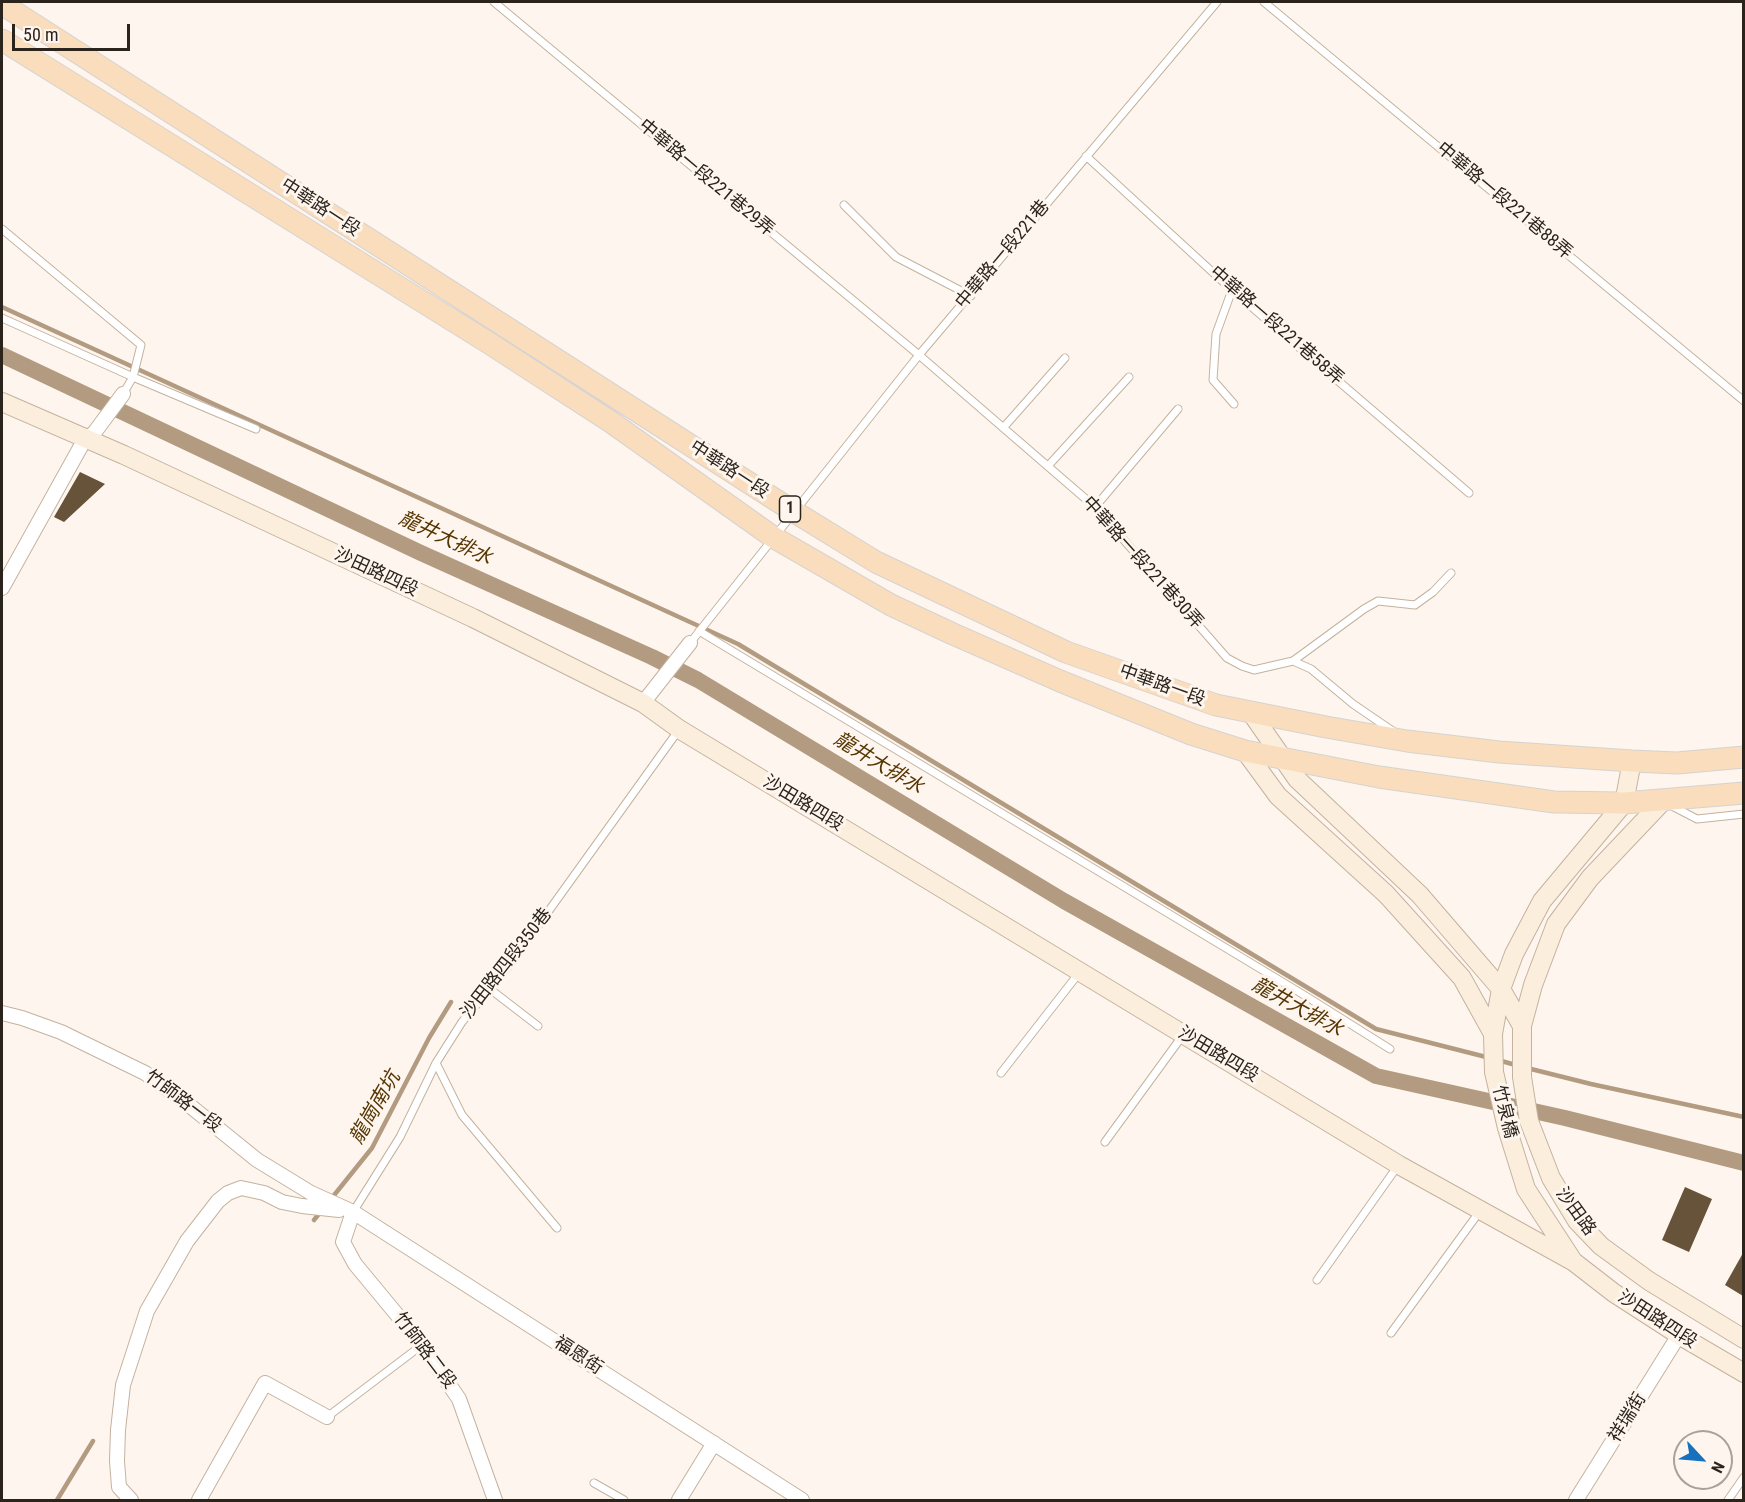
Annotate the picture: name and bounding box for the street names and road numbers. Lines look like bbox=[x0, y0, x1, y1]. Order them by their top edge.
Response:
street label: 中華路一段221巷29弄 bbox=[634, 115, 778, 241]
street label: 中華路一段221巷88弄 bbox=[1432, 138, 1576, 264]
street label: 中華路一段 bbox=[276, 174, 364, 242]
street label: 中華路一段221巷 bbox=[951, 196, 1055, 314]
street label: 中華路一段221巷58弄 bbox=[1205, 262, 1347, 390]
street label: 中華路一段 bbox=[685, 436, 773, 504]
street label: 中華路一段221巷30弄 bbox=[1077, 492, 1207, 634]
road number: 1 bbox=[780, 496, 800, 522]
street label: 沙田路四段 bbox=[331, 544, 421, 602]
street label: 中華路一段 bbox=[1116, 660, 1208, 712]
street label: 沙田路四段 bbox=[759, 772, 847, 836]
street label: 沙田路四段350巷 bbox=[457, 904, 557, 1024]
street label: 沙田路四段 bbox=[1174, 1023, 1262, 1087]
street label: 竹師路一段 bbox=[141, 1066, 225, 1138]
street label: 竹泉橋 bbox=[1487, 1083, 1521, 1141]
street label: 沙田路 bbox=[1550, 1184, 1600, 1240]
street label: 沙田路四段 bbox=[1613, 1286, 1701, 1354]
street label: 竹師路二段 bbox=[388, 1309, 460, 1393]
street label: 福恩街 bbox=[549, 1332, 607, 1380]
street label: 祥瑞街 bbox=[1605, 1389, 1651, 1447]

